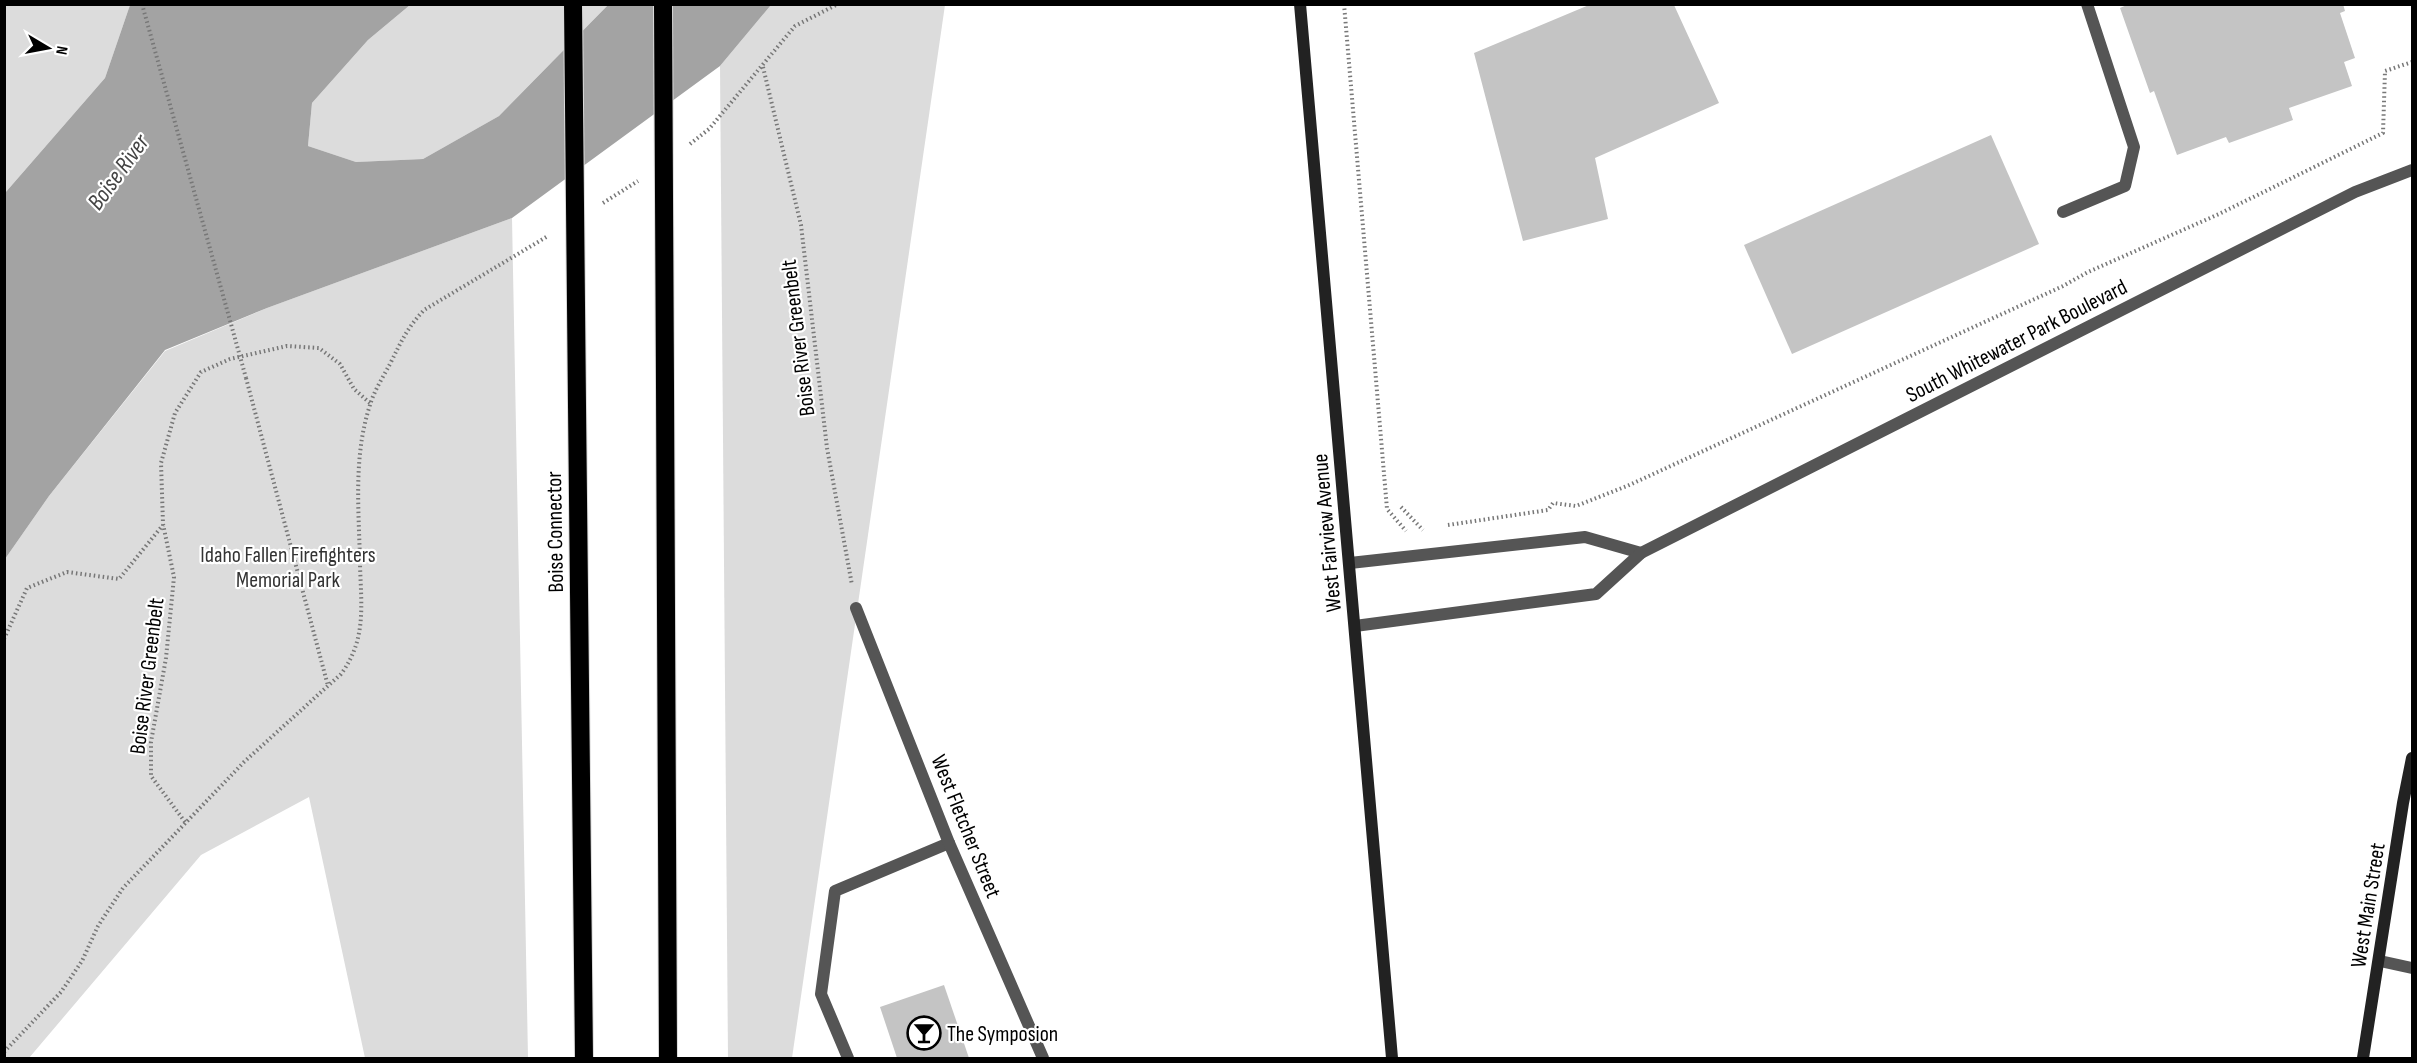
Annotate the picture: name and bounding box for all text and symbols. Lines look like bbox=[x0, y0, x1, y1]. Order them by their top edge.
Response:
north arrow bbox=[18, 18, 78, 78]
text: N bbox=[51, 44, 71, 56]
water label: Boise River bbox=[81, 128, 156, 216]
street label: Boise River Greenbelt bbox=[775, 258, 821, 418]
street label: South Whitewater Park Boulevard bbox=[1902, 274, 2132, 409]
street label: West Fairview Avenue bbox=[1307, 453, 1348, 613]
street label: Boise Connector bbox=[541, 471, 570, 593]
park label: Idaho Fallen Firefighters Memorial Park bbox=[200, 542, 376, 594]
street label: Boise River Greenbelt bbox=[124, 596, 171, 756]
street label: West Fletcher Street bbox=[925, 751, 1007, 902]
street label: West Main Street bbox=[2345, 841, 2392, 970]
bar icon: The Symposion bbox=[906, 1015, 942, 1051]
place label: The Symposion bbox=[947, 1021, 1058, 1048]

